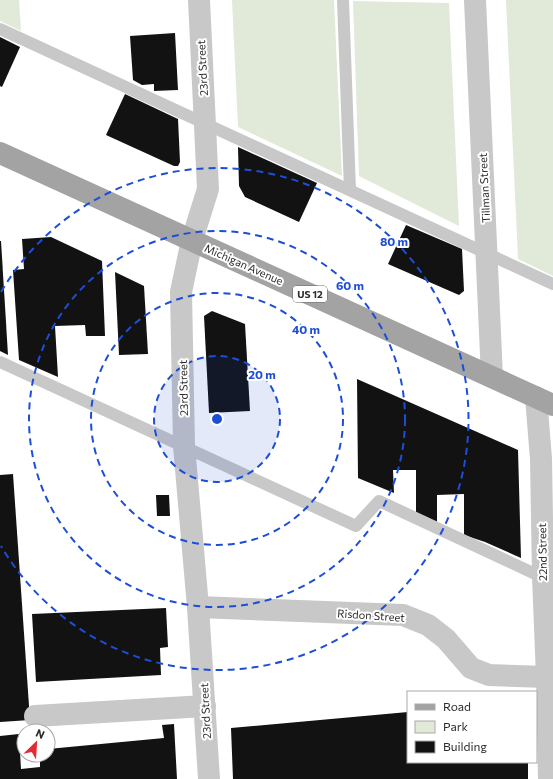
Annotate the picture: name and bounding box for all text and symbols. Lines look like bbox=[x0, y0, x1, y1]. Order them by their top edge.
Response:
street label: 23rd Street bbox=[194, 39, 210, 96]
street label: Tillman Street bbox=[476, 152, 492, 223]
text: 80 m bbox=[380, 234, 408, 248]
street label: Michigan Avenue bbox=[203, 241, 285, 287]
text: 60 m bbox=[336, 278, 364, 292]
road number: US 12 bbox=[293, 286, 327, 302]
text: 40 m bbox=[292, 322, 320, 336]
street label: 23rd Street bbox=[176, 359, 190, 416]
text: 20 m bbox=[248, 367, 276, 381]
centre of rings bbox=[210, 412, 224, 426]
street label: 22nd Street bbox=[535, 522, 549, 581]
street label: Risdon Street bbox=[337, 606, 406, 624]
street label: 23rd Street bbox=[197, 682, 213, 739]
legend bbox=[407, 691, 537, 763]
text: Road bbox=[443, 699, 471, 713]
text: Park bbox=[443, 719, 469, 733]
north arrow bbox=[16, 723, 56, 763]
text: N bbox=[34, 726, 47, 741]
text: Building bbox=[443, 739, 487, 753]

